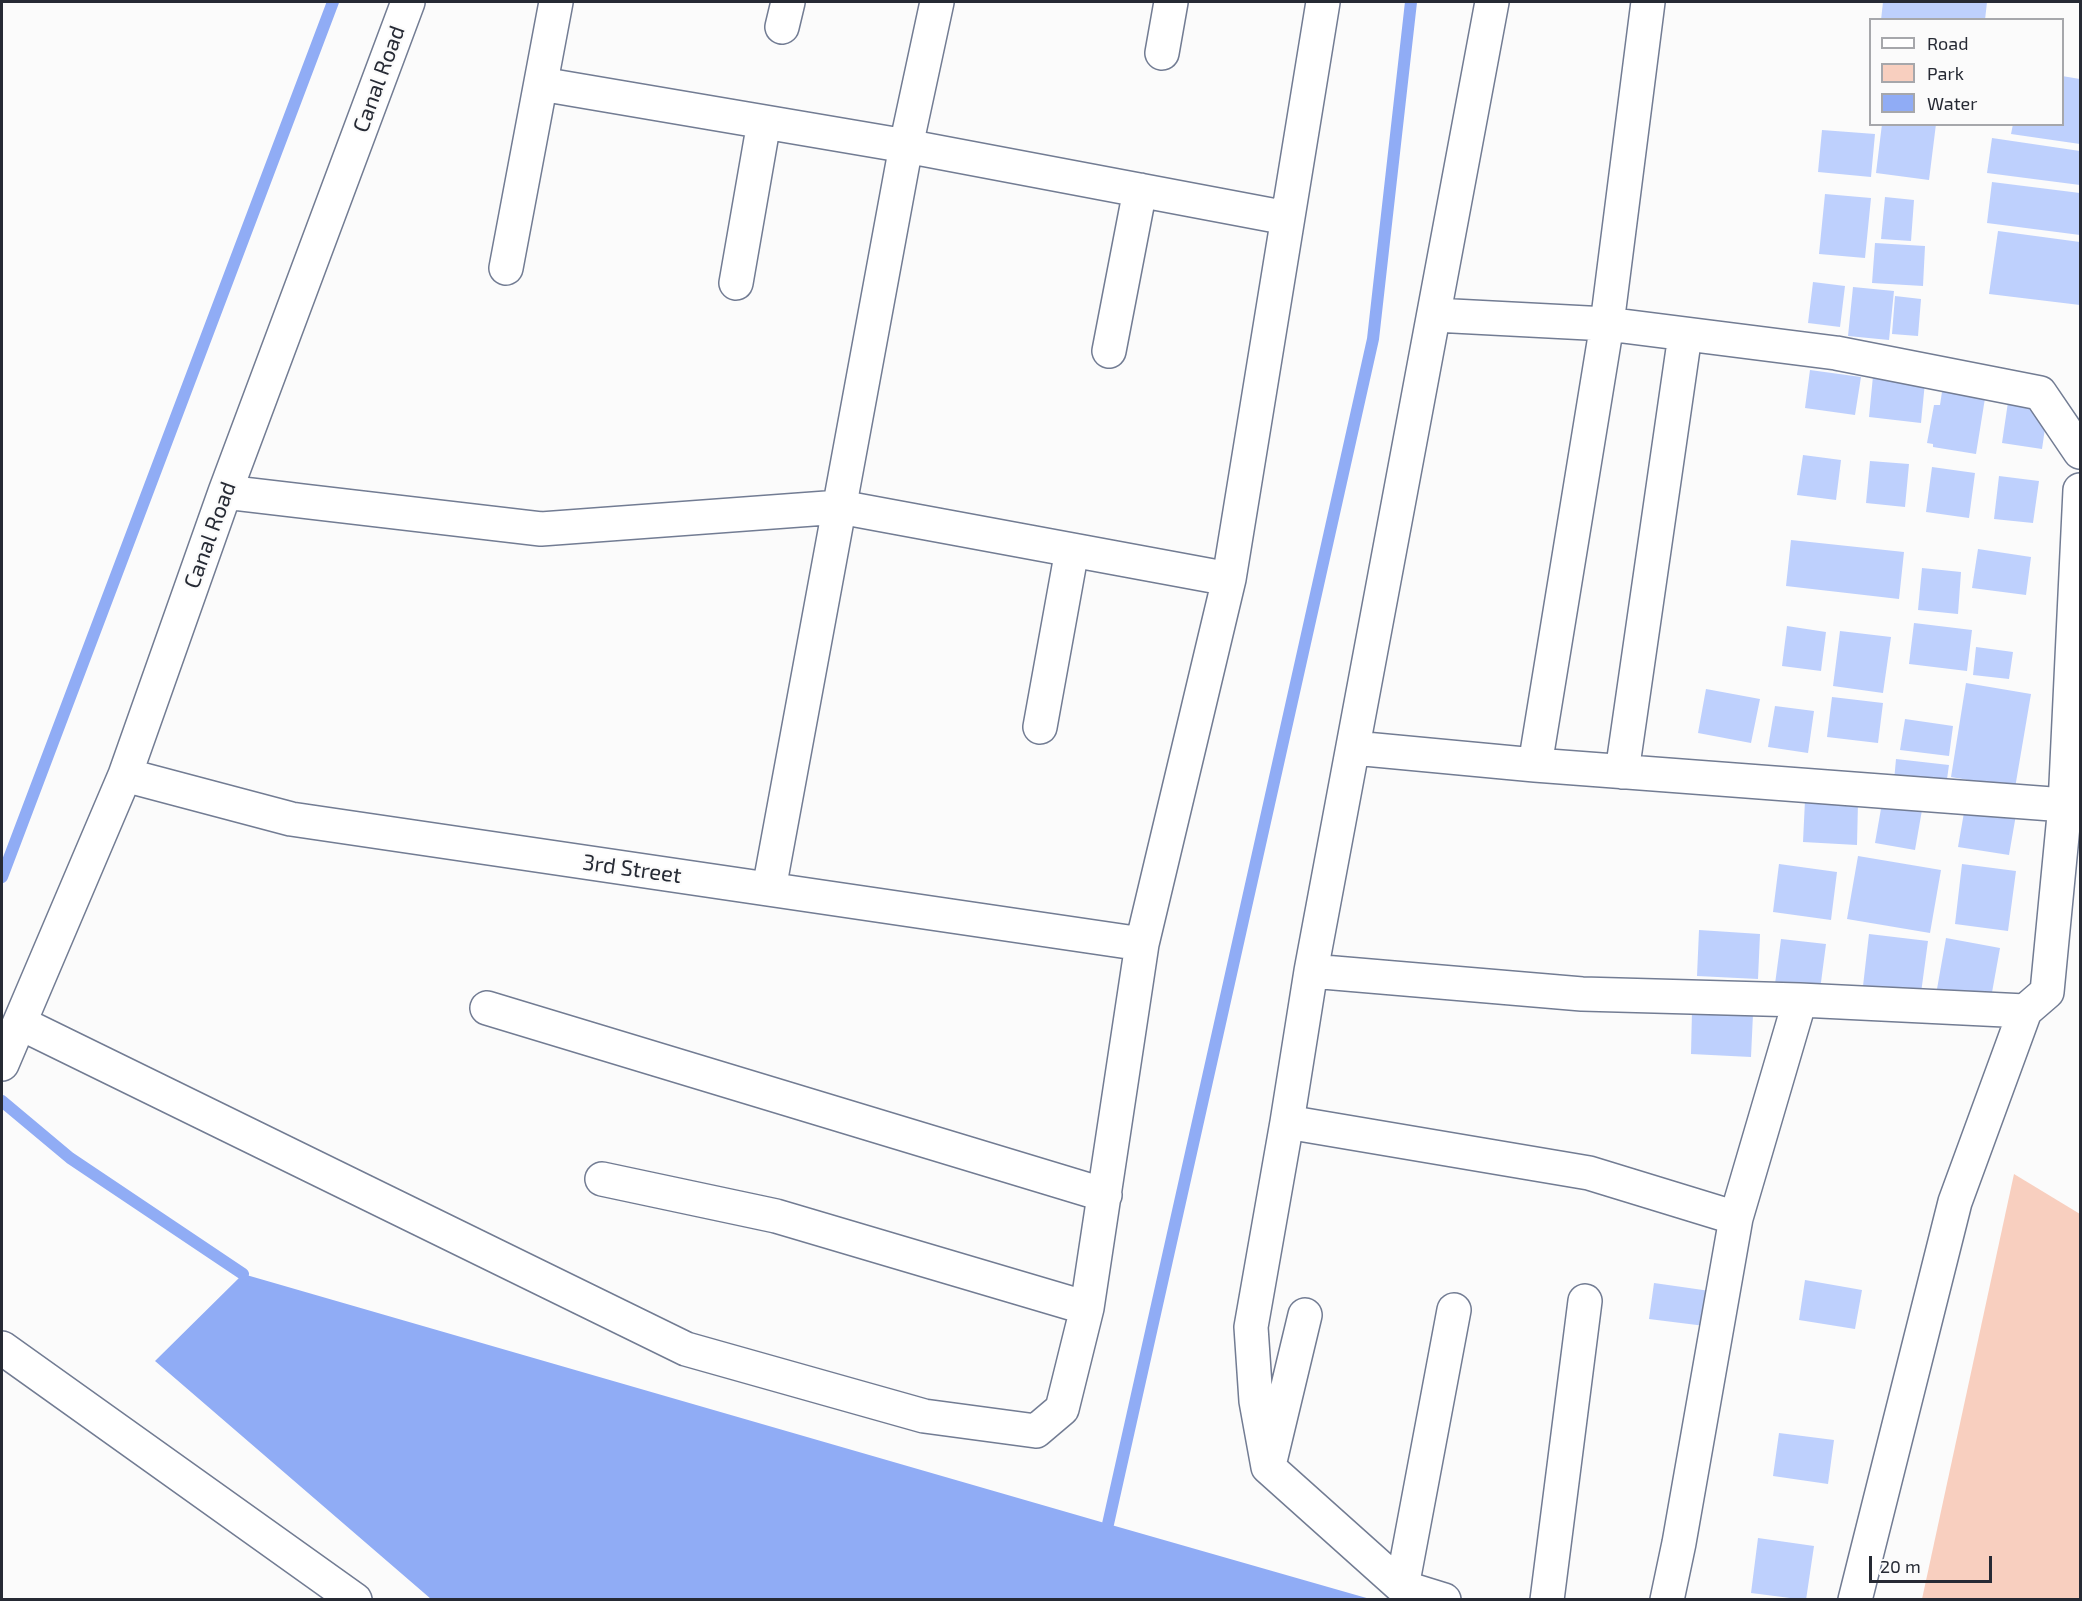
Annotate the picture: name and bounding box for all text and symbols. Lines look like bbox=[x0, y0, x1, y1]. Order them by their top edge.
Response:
legend bbox=[1869, 18, 2064, 126]
street label: Canal Road bbox=[348, 22, 410, 136]
text: Road bbox=[1927, 32, 1968, 54]
text: Park bbox=[1927, 62, 1964, 84]
text: Water bbox=[1927, 92, 1977, 114]
street label: Canal Road bbox=[179, 478, 241, 592]
street label: 3rd Street bbox=[581, 849, 683, 889]
scale bar bbox=[1872, 1544, 1995, 1582]
text: 20 m bbox=[1880, 1555, 1921, 1577]

